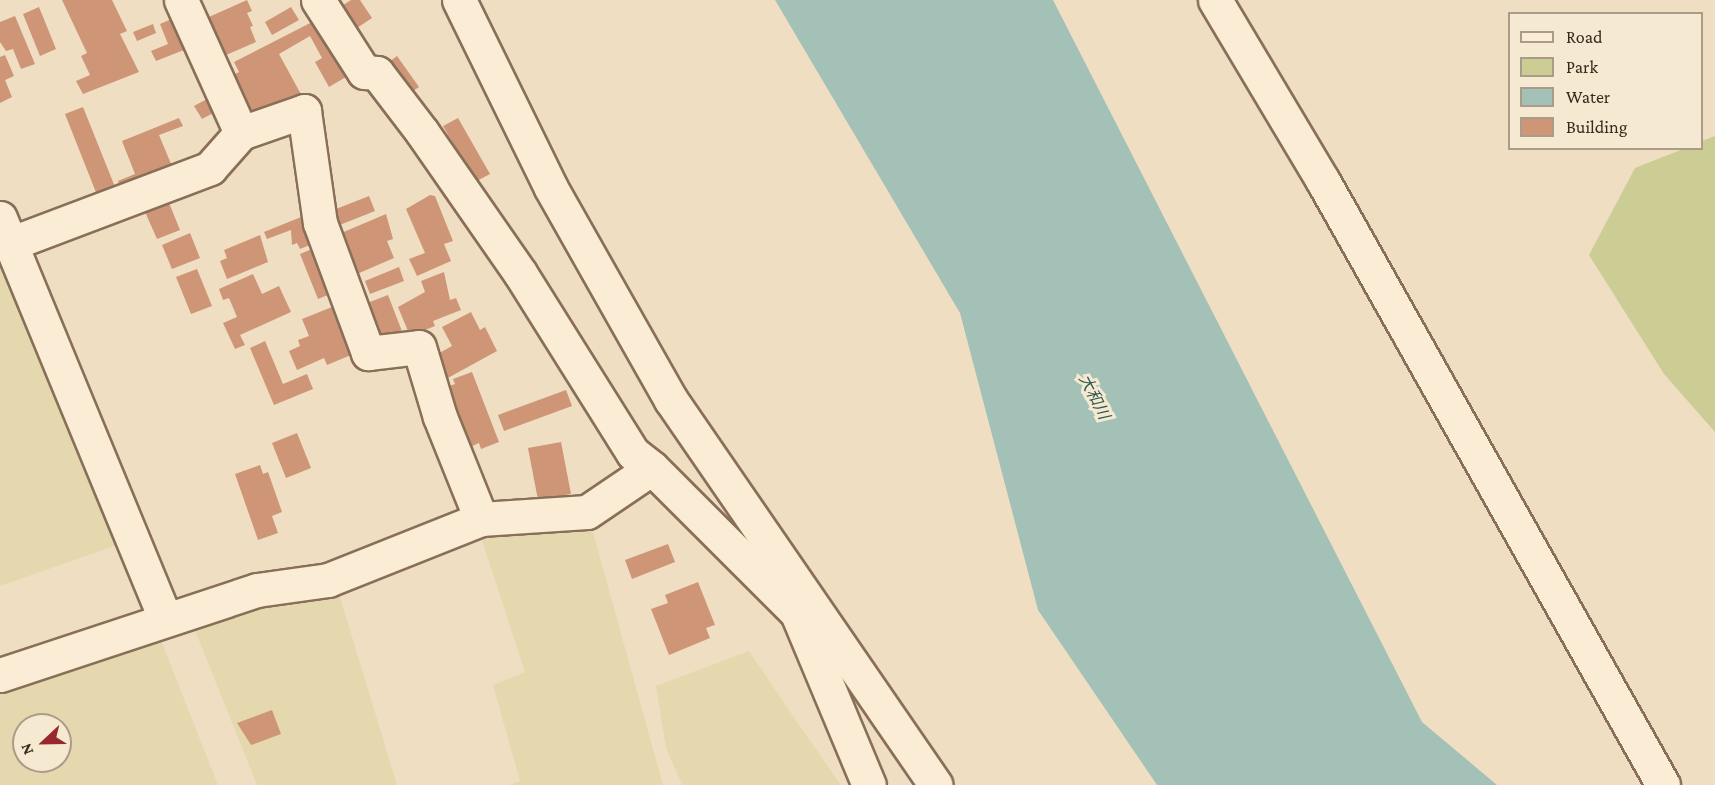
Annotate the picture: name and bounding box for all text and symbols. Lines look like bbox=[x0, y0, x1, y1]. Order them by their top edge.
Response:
legend bbox=[1508, 12, 1703, 150]
text: Road bbox=[1566, 27, 1603, 47]
text: Park bbox=[1566, 57, 1598, 77]
text: Water bbox=[1566, 87, 1610, 107]
text: Building bbox=[1566, 117, 1627, 137]
water label: 大和川 bbox=[1075, 371, 1113, 423]
north arrow bbox=[12, 713, 72, 773]
text: N bbox=[17, 741, 37, 757]

